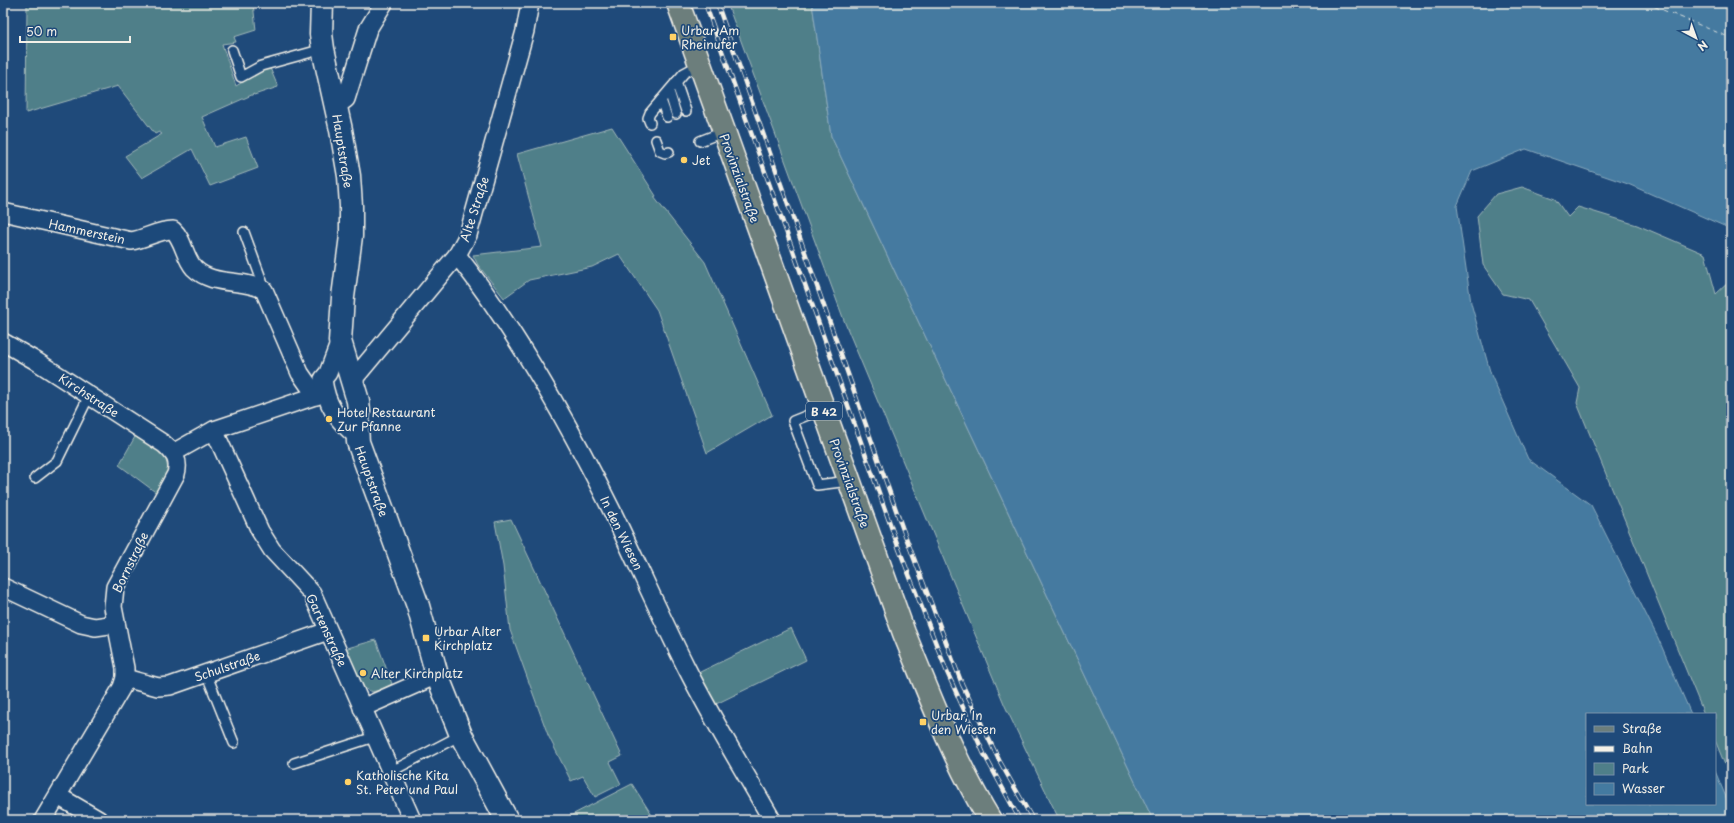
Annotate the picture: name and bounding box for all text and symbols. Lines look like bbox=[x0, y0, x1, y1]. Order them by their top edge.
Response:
scale bar bbox=[20, 18, 130, 44]
north arrow bbox=[1676, 18, 1716, 58]
place label: Urbar Am Rheinufer bbox=[681, 21, 739, 53]
text: 50 m bbox=[26, 22, 57, 40]
marker: Urbar Am Rheinufer bbox=[668, 32, 678, 42]
text: N bbox=[1694, 37, 1712, 55]
street label: Hauptstraße bbox=[328, 113, 358, 189]
street label: Provinzialstraße bbox=[716, 131, 764, 225]
place label: Jet bbox=[692, 151, 710, 169]
marker: Jet bbox=[679, 155, 689, 165]
street label: Alte Straße bbox=[455, 174, 493, 244]
street label: Hammerstein bbox=[47, 214, 127, 248]
street label: Kirchstraße bbox=[55, 369, 123, 421]
road number: B 42 bbox=[806, 402, 842, 420]
place label: Hotel Restaurant Zur Pfanne bbox=[337, 403, 435, 435]
marker: Hotel Restaurant Zur Pfanne bbox=[324, 414, 334, 424]
street label: Provinzialstraße bbox=[826, 436, 874, 530]
street label: Hauptstraße bbox=[351, 443, 393, 519]
street label: In den Wiesen bbox=[596, 493, 648, 573]
street label: Bornstraße bbox=[108, 529, 152, 595]
street label: Gartenstraße bbox=[302, 591, 352, 669]
place label: Urbar Alter Kirchplatz bbox=[434, 622, 502, 654]
marker: Urbar Alter Kirchplatz bbox=[421, 633, 431, 643]
street label: Schulstraße bbox=[192, 646, 262, 686]
place label: Alter Kirchplatz bbox=[371, 664, 463, 682]
marker: Alter Kirchplatz bbox=[358, 668, 368, 678]
place label: Urbar, In den Wiesen bbox=[931, 706, 996, 738]
legend bbox=[1586, 713, 1716, 805]
marker: Urbar, In den Wiesen bbox=[918, 717, 928, 727]
text: Straße bbox=[1622, 719, 1662, 737]
text: Bahn bbox=[1622, 739, 1653, 757]
text: Park bbox=[1622, 759, 1649, 777]
place label: Katholische Kita St. Peter und Paul bbox=[356, 766, 458, 798]
marker: Katholische Kita St. Peter und Paul bbox=[343, 777, 353, 787]
text: Wasser bbox=[1622, 779, 1665, 797]

